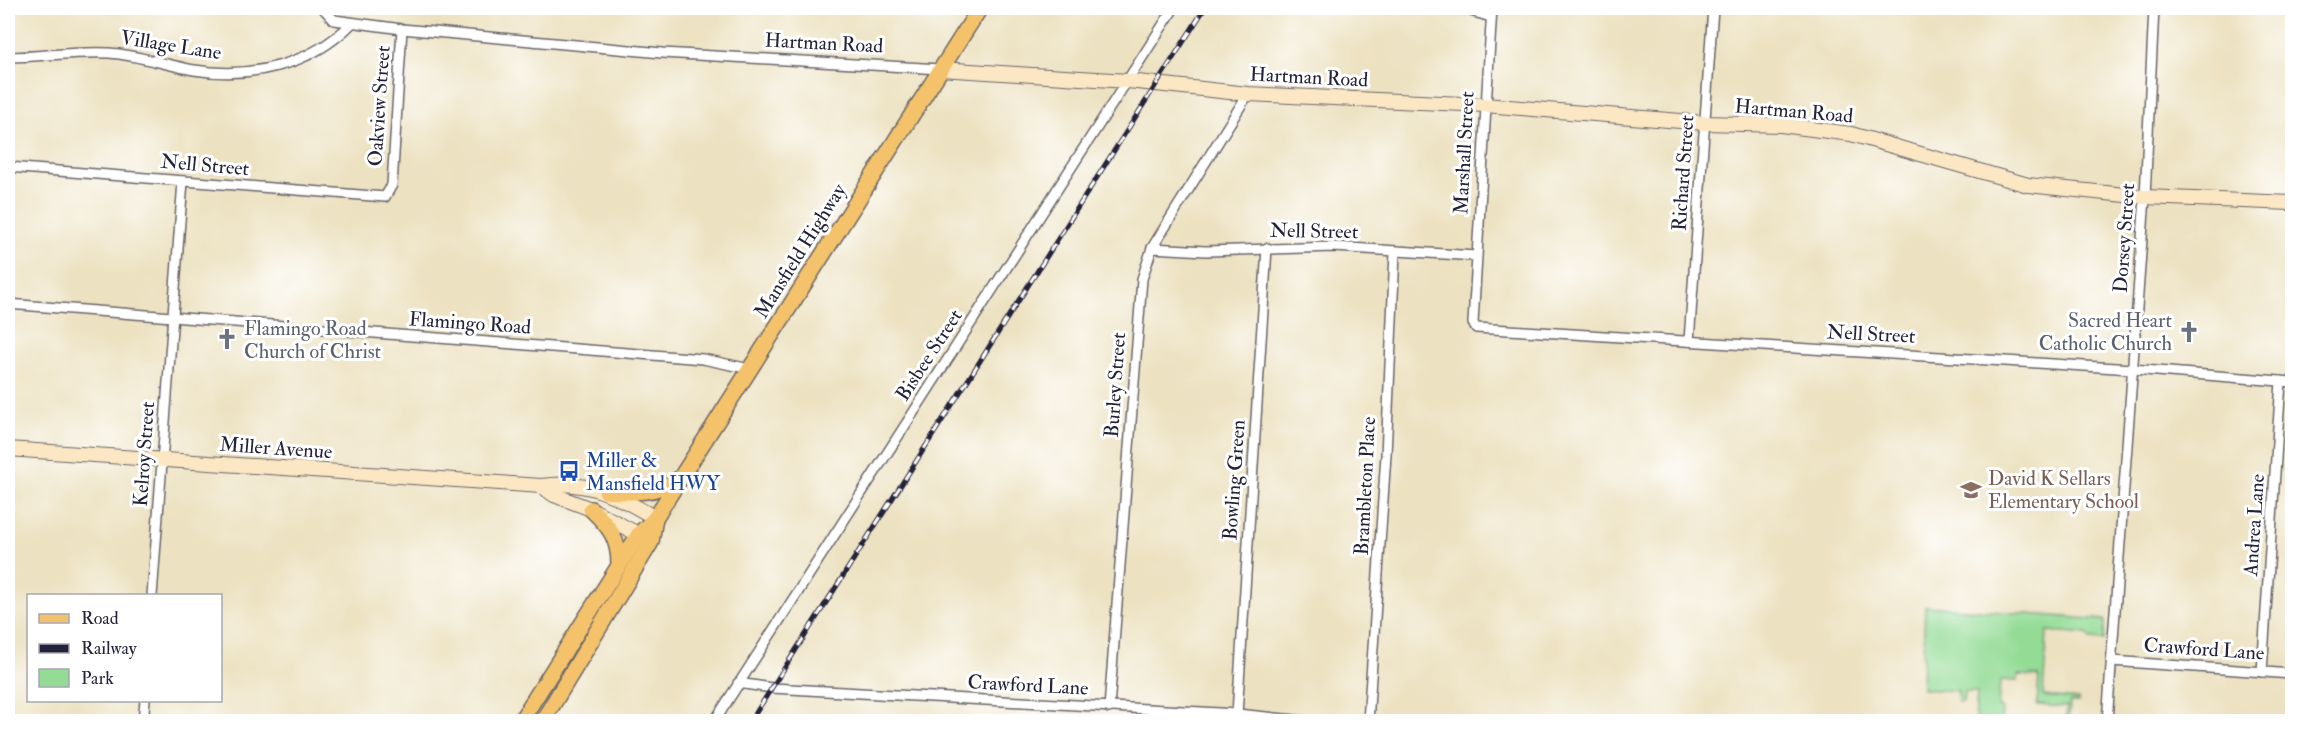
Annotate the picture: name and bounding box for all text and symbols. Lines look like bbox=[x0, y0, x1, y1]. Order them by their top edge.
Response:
street label: Village Lane bbox=[119, 25, 223, 65]
street label: Hartman Road bbox=[764, 27, 884, 59]
street label: Oakview Street bbox=[362, 44, 396, 167]
street label: Hartman Road bbox=[1249, 61, 1369, 93]
street label: Marshall Street bbox=[1448, 90, 1480, 215]
street label: Hartman Road bbox=[1734, 93, 1854, 129]
street label: Richard Street bbox=[1666, 114, 1700, 232]
street label: Nell Street bbox=[160, 149, 251, 181]
street label: Mansfield Highway bbox=[749, 178, 852, 323]
street label: Dorsey Street bbox=[2108, 182, 2140, 294]
street label: Nell Street bbox=[1270, 218, 1359, 244]
street label: Bisbee Street bbox=[890, 304, 968, 405]
street label: Flamingo Road bbox=[408, 306, 532, 340]
place label: Sacred Heart Catholic Church bbox=[2039, 308, 2173, 356]
place label: Flamingo Road Church of Christ bbox=[244, 316, 382, 364]
street label: Nell Street bbox=[1826, 319, 1916, 349]
church icon: Sacred Heart Catholic Church bbox=[2177, 320, 2201, 344]
church icon: Flamingo Road Church of Christ bbox=[215, 327, 239, 351]
street label: Burley Street bbox=[1099, 331, 1131, 438]
street label: Kelroy Street bbox=[128, 400, 160, 507]
street label: Brambleton Place bbox=[1349, 416, 1381, 556]
street label: Bowling Green bbox=[1217, 419, 1251, 541]
street label: Miller Avenue bbox=[219, 432, 333, 464]
place label: Miller & Mansfield HWY bbox=[586, 448, 721, 496]
bus stop icon: Miller & Mansfield HWY bbox=[557, 459, 581, 483]
place label: David K Sellars Elementary School bbox=[1988, 466, 2139, 514]
street label: Andrea Lane bbox=[2238, 473, 2270, 578]
school or university icon: David K Sellars Elementary School bbox=[1959, 478, 1983, 502]
legend bbox=[27, 594, 222, 702]
text: Road bbox=[81, 607, 119, 630]
street label: Crawford Lane bbox=[2143, 632, 2265, 666]
text: Railway bbox=[81, 637, 138, 660]
text: Park bbox=[81, 667, 114, 690]
street label: Crawford Lane bbox=[967, 669, 1089, 701]

